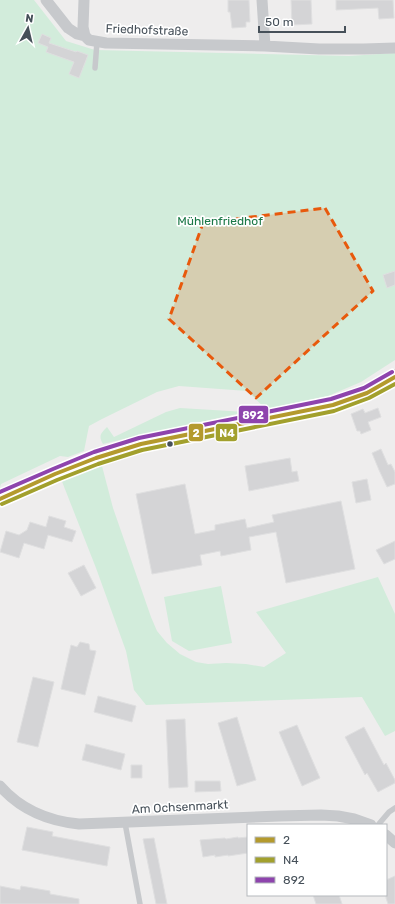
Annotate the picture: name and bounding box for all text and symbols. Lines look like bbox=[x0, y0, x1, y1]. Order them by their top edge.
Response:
north arrow bbox=[8, 8, 48, 48]
scale bar bbox=[259, 8, 345, 34]
text: N bbox=[24, 12, 34, 26]
text: 50 m bbox=[265, 15, 293, 29]
street label: Friedhofstraße bbox=[105, 22, 189, 38]
park label: Mühlenfriedhof bbox=[177, 214, 263, 228]
line badge: 892 bbox=[238, 405, 269, 424]
text: 892 bbox=[242, 409, 264, 422]
line badge: 2 bbox=[188, 423, 204, 442]
line badge: N4 bbox=[215, 423, 238, 442]
text: 2 bbox=[192, 427, 200, 440]
text: N4 bbox=[219, 427, 235, 440]
unlabelled marker bbox=[165, 439, 175, 449]
street label: Am Ochsenmarkt bbox=[131, 797, 229, 817]
legend bbox=[247, 824, 387, 896]
text: 2 bbox=[283, 833, 290, 847]
text: N4 bbox=[283, 853, 299, 867]
text: 892 bbox=[283, 873, 305, 887]

